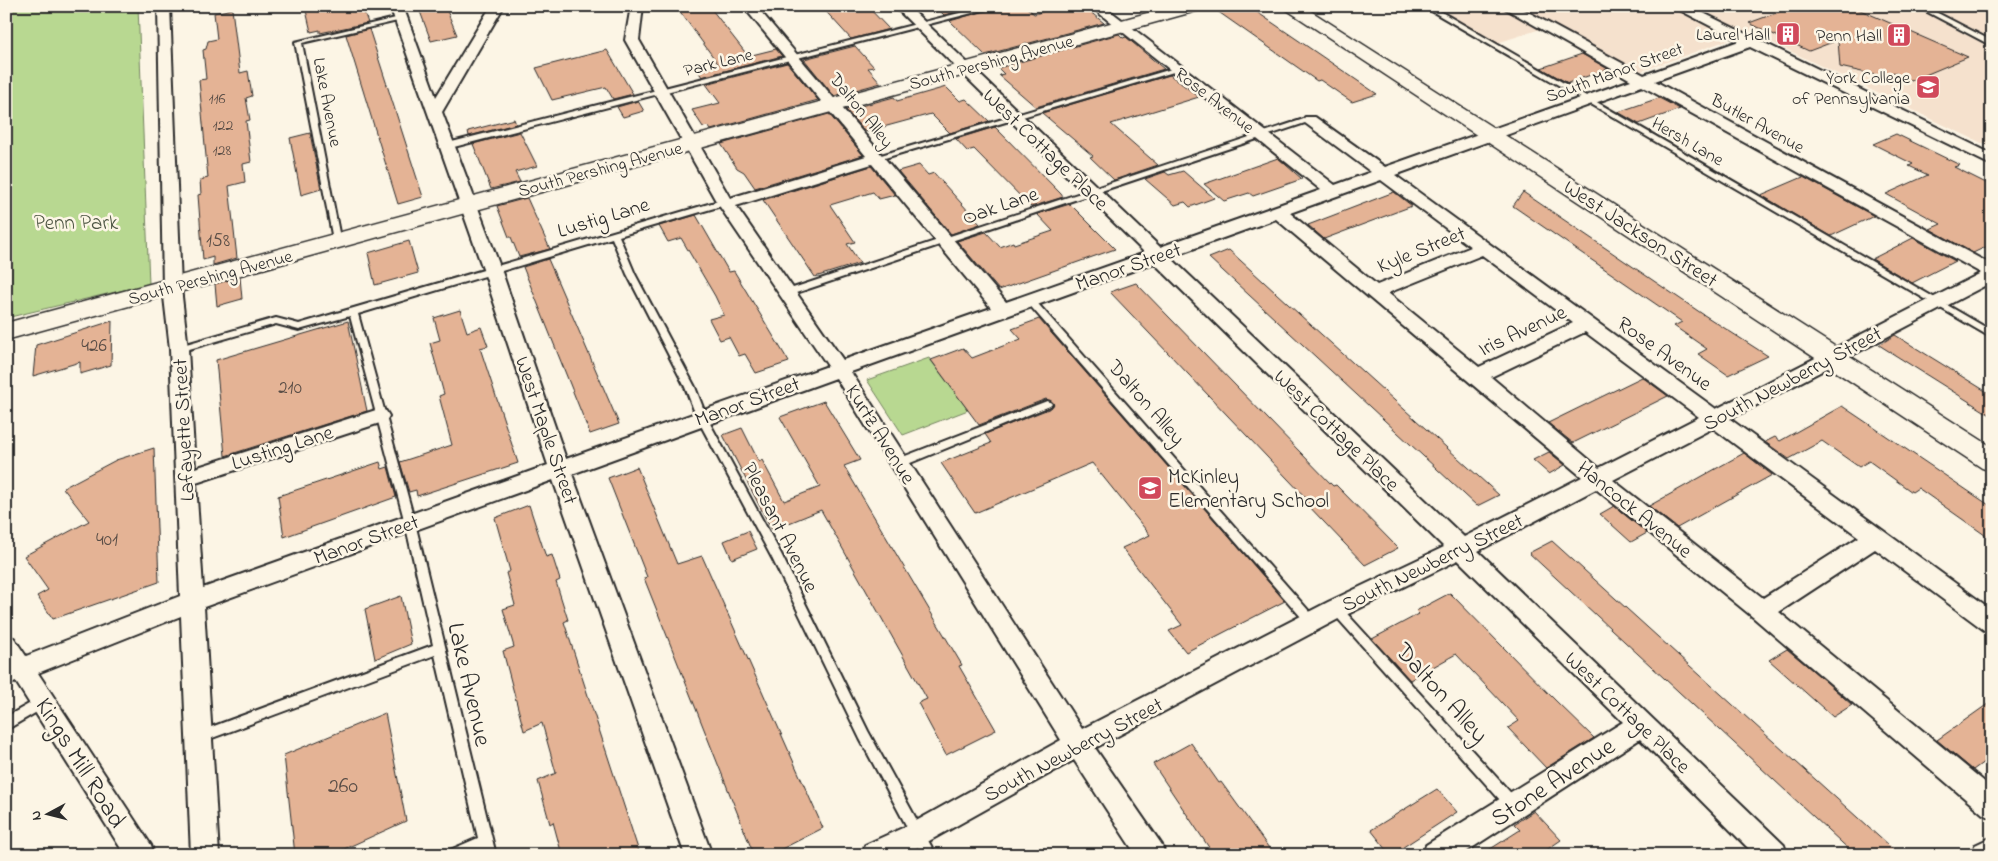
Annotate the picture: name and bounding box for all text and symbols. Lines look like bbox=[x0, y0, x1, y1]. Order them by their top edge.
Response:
building icon: Laurel Hall bbox=[1775, 21, 1801, 47]
building icon: Penn Hall bbox=[1886, 22, 1912, 48]
place label: Laurel Hall bbox=[1696, 23, 1770, 49]
place label: Penn Hall bbox=[1816, 24, 1882, 50]
street label: South Pershing Avenue bbox=[906, 29, 1078, 99]
street label: South Manor Street bbox=[1542, 37, 1687, 111]
street label: Park Lane bbox=[681, 43, 757, 85]
street label: Lake Avenue bbox=[305, 55, 348, 150]
street label: Rose Avenue bbox=[1168, 62, 1260, 142]
place label: York College of Pennsylvania bbox=[1792, 66, 1911, 113]
street label: Dalton Alley bbox=[821, 67, 899, 154]
school or university icon: York College of Pennsylvania bbox=[1915, 74, 1941, 100]
street label: West Cottage Place bbox=[973, 82, 1115, 220]
house number: 116 bbox=[208, 87, 226, 111]
street label: Butler Avenue bbox=[1705, 88, 1809, 162]
street label: Hersh Lane bbox=[1646, 112, 1729, 174]
house number: 122 bbox=[213, 114, 234, 138]
street label: South Pershing Avenue bbox=[515, 136, 687, 206]
house number: 128 bbox=[212, 139, 232, 163]
street label: West Jackson Street bbox=[1557, 173, 1723, 296]
street label: Oak Lane bbox=[959, 180, 1043, 234]
street label: Lustig Lane bbox=[554, 191, 654, 249]
park label: Penn Park bbox=[34, 209, 119, 239]
street label: Kyle Street bbox=[1373, 220, 1471, 284]
house number: 158 bbox=[206, 228, 230, 255]
street label: Manor Street bbox=[1072, 236, 1186, 300]
street label: South Pershing Avenue bbox=[125, 244, 297, 314]
street label: Iris Avenue bbox=[1474, 298, 1572, 365]
street label: Rose Avenue bbox=[1610, 310, 1718, 400]
street label: South Newberry Street bbox=[1698, 320, 1889, 441]
house number: 426 bbox=[81, 333, 107, 360]
street label: West Maple Street bbox=[506, 353, 584, 509]
street label: Dalton Alley bbox=[1098, 353, 1191, 454]
street label: Lafayette Street bbox=[166, 358, 206, 502]
street label: West Cottage Place bbox=[1264, 363, 1406, 501]
street label: Manor Street bbox=[691, 370, 805, 436]
house number: 210 bbox=[278, 375, 302, 402]
street label: Kurtz Avenue bbox=[837, 379, 922, 491]
street label: Lusting Lane bbox=[228, 418, 338, 481]
street label: Hancock Avenue bbox=[1570, 455, 1698, 567]
street label: Pleasant Avenue bbox=[733, 458, 825, 599]
place label: McKinley Elementary School bbox=[1168, 463, 1329, 519]
school or university icon: McKinley Elementary School bbox=[1137, 475, 1163, 501]
street label: South Newberry Street bbox=[1337, 507, 1530, 623]
street label: Manor Street bbox=[310, 508, 424, 574]
house number: 401 bbox=[96, 527, 118, 554]
street label: Lake Avenue bbox=[436, 619, 500, 751]
street label: Dalton Alley bbox=[1384, 635, 1496, 753]
street label: West Cottage Place bbox=[1555, 645, 1697, 783]
street label: Kings Mill Road bbox=[24, 691, 134, 836]
street label: South Newberry Street bbox=[979, 691, 1170, 812]
street label: Stone Avenue bbox=[1484, 729, 1624, 837]
house number: 260 bbox=[328, 771, 358, 803]
north arrow bbox=[22, 788, 72, 838]
text: N bbox=[26, 809, 48, 821]

